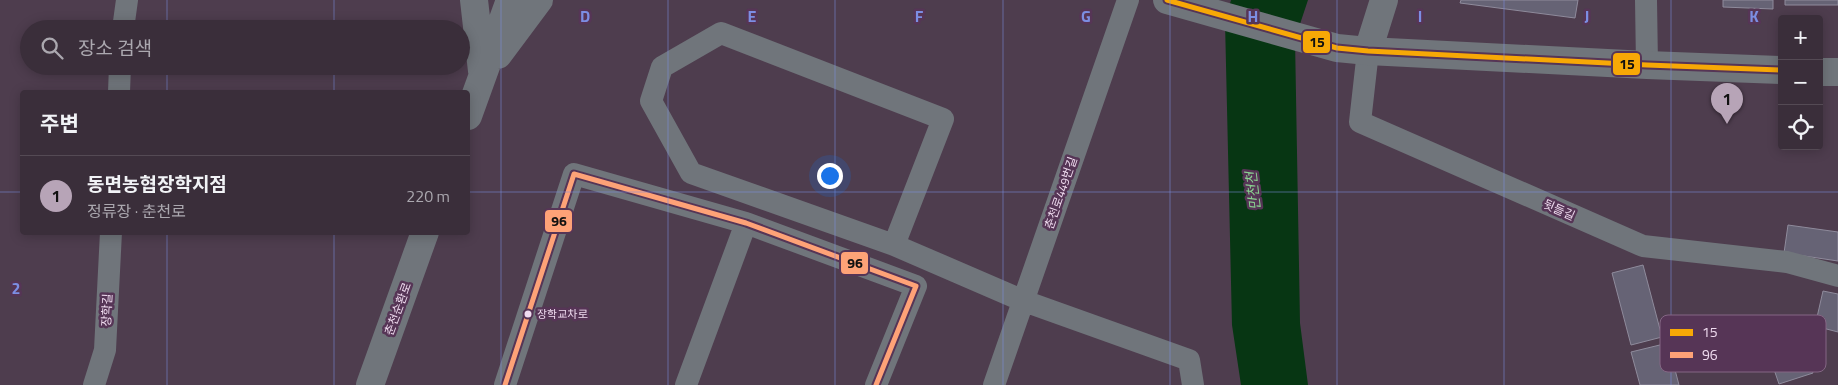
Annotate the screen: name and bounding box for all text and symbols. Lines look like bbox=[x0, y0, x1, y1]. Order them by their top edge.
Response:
text: D bbox=[580, 4, 590, 28]
text: E bbox=[748, 4, 757, 28]
text: F bbox=[915, 4, 924, 28]
text: G bbox=[1081, 4, 1091, 28]
text: H bbox=[1248, 4, 1258, 28]
text: I bbox=[1418, 4, 1422, 28]
text: J bbox=[1585, 4, 1589, 28]
text: K bbox=[1749, 4, 1759, 28]
map controls bbox=[1778, 15, 1823, 150]
button: + bbox=[1778, 15, 1823, 60]
search box bbox=[20, 20, 470, 75]
line badge: 15 bbox=[1302, 30, 1331, 54]
text: 15 bbox=[1309, 31, 1325, 52]
text: 장소 검색 bbox=[78, 33, 152, 62]
icon: search bbox=[38, 34, 66, 62]
line badge: 15 bbox=[1612, 52, 1641, 76]
text: 15 bbox=[1619, 53, 1635, 74]
button: − bbox=[1778, 60, 1823, 105]
pin: 1 bbox=[1711, 83, 1743, 124]
button: locate bbox=[1778, 105, 1823, 150]
text: 주변 bbox=[40, 107, 79, 139]
street label: 춘천로449번길 bbox=[1039, 154, 1082, 232]
your location bbox=[817, 163, 843, 189]
text: 동면농협장학지점 bbox=[87, 169, 227, 198]
water label: 만천천 bbox=[1240, 169, 1265, 212]
text: 1 bbox=[52, 184, 60, 208]
text: 220 m bbox=[406, 184, 450, 208]
street label: 뒷들길 bbox=[1540, 194, 1578, 225]
text: 정류장 · 춘천로 bbox=[87, 199, 186, 223]
line badge: 96 bbox=[544, 209, 573, 233]
text: 96 bbox=[551, 210, 567, 231]
line badge: 96 bbox=[840, 251, 869, 275]
text: 96 bbox=[847, 252, 863, 273]
text: 2 bbox=[12, 276, 20, 300]
street label: 춘천순환로 bbox=[379, 280, 416, 338]
street label: 장학길 bbox=[96, 293, 117, 327]
place label: 장학교차로 bbox=[537, 306, 588, 322]
marker: 장학교차로 bbox=[523, 309, 533, 319]
legend bbox=[1660, 315, 1826, 372]
text: 15 bbox=[1702, 321, 1718, 342]
text: 96 bbox=[1702, 344, 1718, 365]

